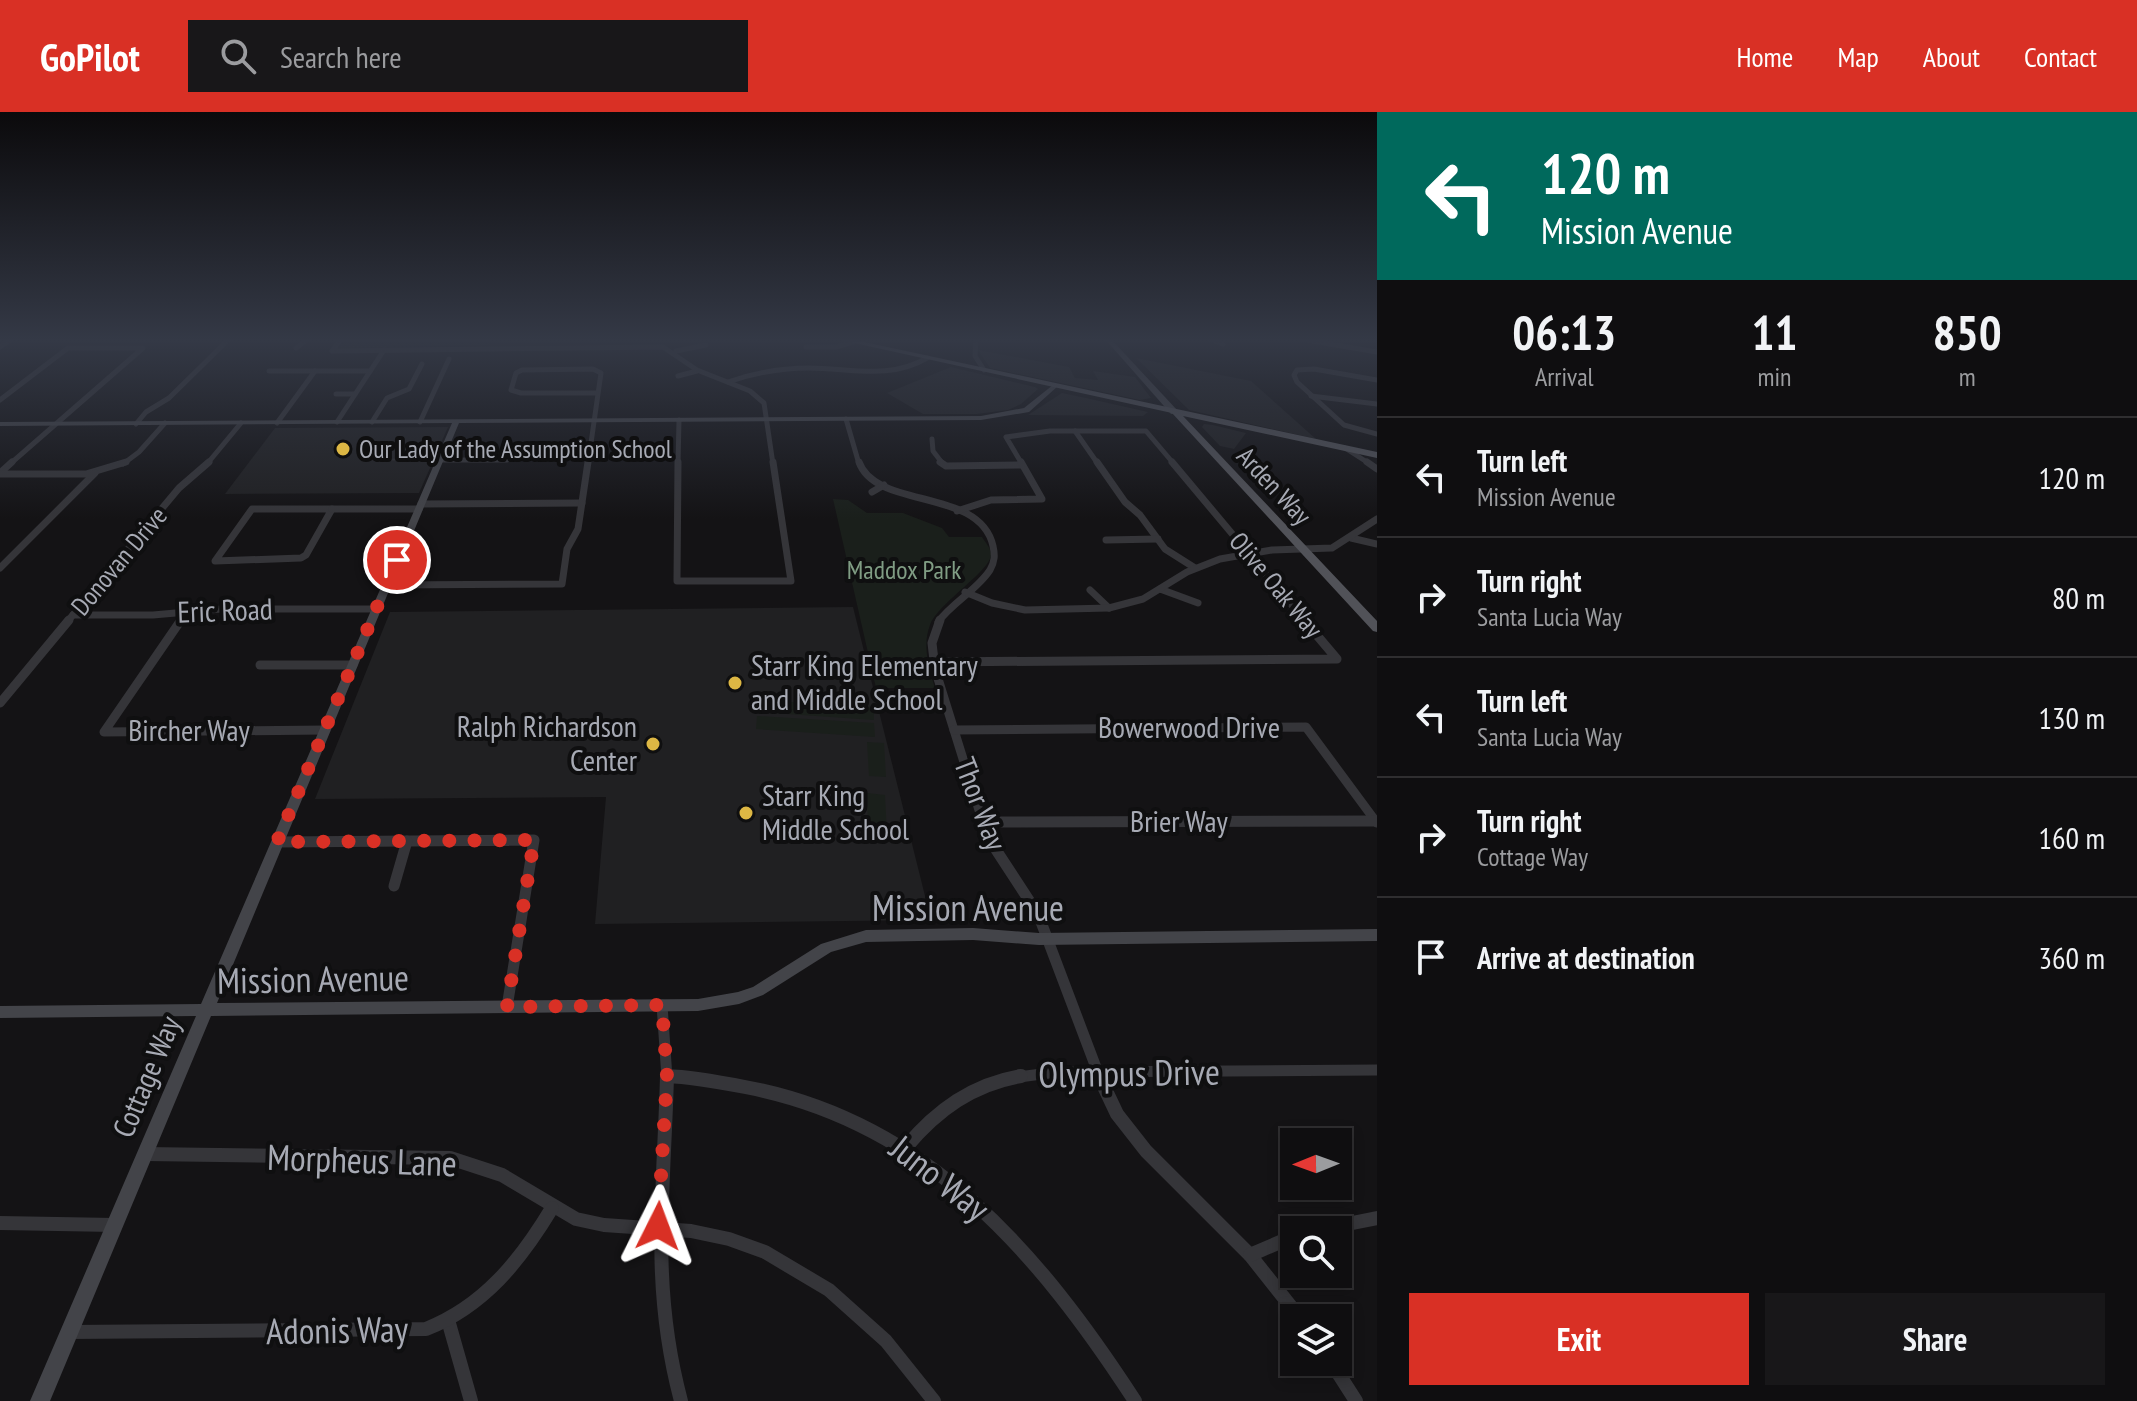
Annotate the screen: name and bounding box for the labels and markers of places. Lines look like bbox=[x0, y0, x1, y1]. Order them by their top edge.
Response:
place label: Our Lady of the Assumption School bbox=[359, 432, 672, 465]
marker: Our Lady of the Assumption School bbox=[334, 440, 352, 458]
pin bbox=[363, 526, 431, 594]
place label: Starr King Elementary and Middle School bbox=[751, 645, 978, 718]
marker: Starr King Elementary and Middle School bbox=[726, 674, 744, 692]
place label: Ralph Richardson Center bbox=[457, 706, 638, 779]
marker: Ralph Richardson Center bbox=[644, 735, 662, 753]
place label: Starr King Middle School bbox=[762, 775, 909, 848]
marker: Starr King Middle School bbox=[737, 804, 755, 822]

